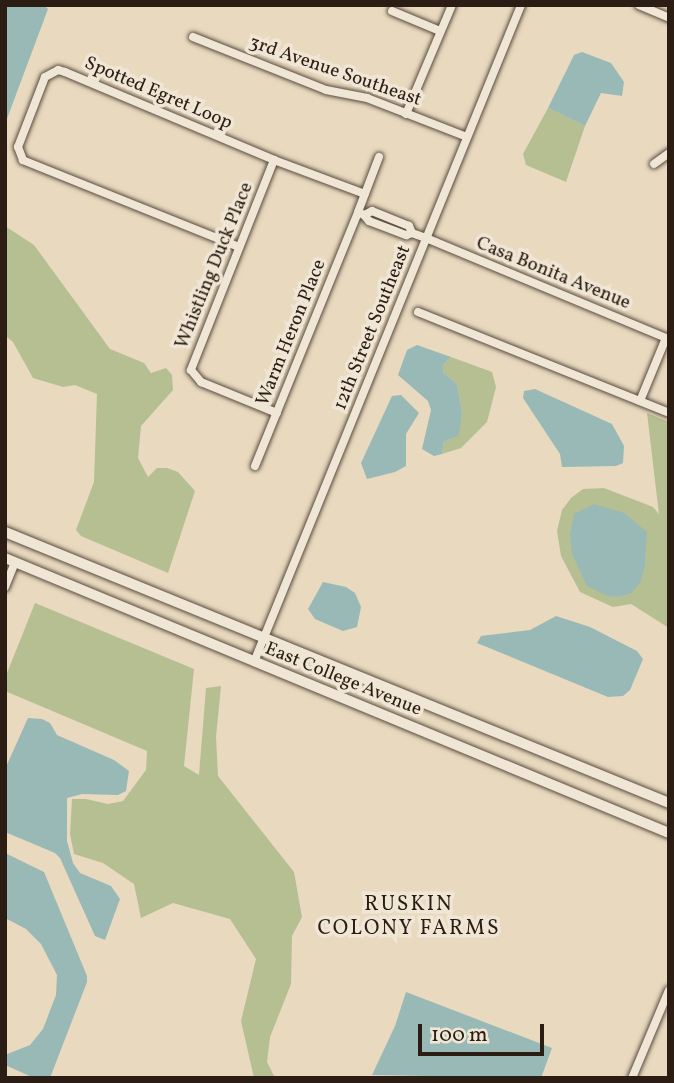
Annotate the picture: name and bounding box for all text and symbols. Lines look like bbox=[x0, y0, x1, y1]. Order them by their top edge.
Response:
street label: 3rd Avenue Southeast bbox=[246, 32, 424, 112]
street label: Spotted Egret Loop bbox=[81, 53, 235, 135]
street label: Whistling Duck Place bbox=[171, 179, 259, 353]
street label: Casa Bonita Avenue bbox=[473, 233, 633, 315]
street label: 12th Street Southeast bbox=[330, 242, 416, 414]
street label: Warm Heron Place bbox=[252, 256, 332, 410]
street label: East College Avenue bbox=[261, 638, 425, 722]
district label: RUSKIN COLONY FARMS bbox=[319, 892, 499, 942]
scale bar bbox=[422, 1010, 548, 1054]
text: 100 m bbox=[431, 1021, 488, 1050]

